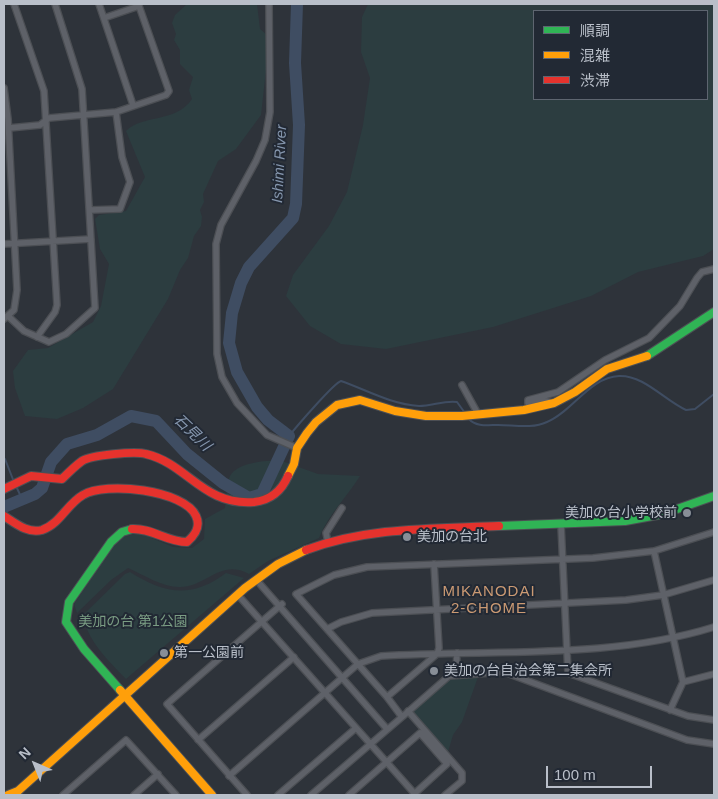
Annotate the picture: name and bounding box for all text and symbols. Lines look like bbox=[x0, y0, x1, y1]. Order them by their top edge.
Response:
legend bbox=[533, 10, 708, 100]
text: 順調 bbox=[580, 22, 610, 39]
text: 混雑 bbox=[580, 47, 610, 64]
text: 渋滞 bbox=[580, 72, 610, 89]
water label: Ishimi River bbox=[269, 124, 291, 204]
water label: 石見川 bbox=[170, 411, 214, 455]
place label: 美加の台小学校前 bbox=[565, 505, 677, 521]
marker: 美加の台小学校前 bbox=[681, 507, 693, 519]
place label: 美加の台北 bbox=[417, 529, 487, 545]
marker: 美加の台北 bbox=[401, 531, 413, 543]
district label: MIKANODAI 2-CHOME bbox=[441, 583, 537, 618]
park label: 美加の台 第1公園 bbox=[78, 614, 188, 630]
place label: 第一公園前 bbox=[174, 645, 244, 661]
marker: 第一公園前 bbox=[158, 647, 170, 659]
place label: 美加の台自治会第二集会所 bbox=[444, 663, 612, 679]
marker: 美加の台自治会第二集会所 bbox=[428, 665, 440, 677]
north arrow bbox=[10, 739, 60, 789]
text: N bbox=[15, 744, 34, 762]
scale bar bbox=[548, 756, 654, 788]
text: 100 m bbox=[554, 766, 596, 783]

